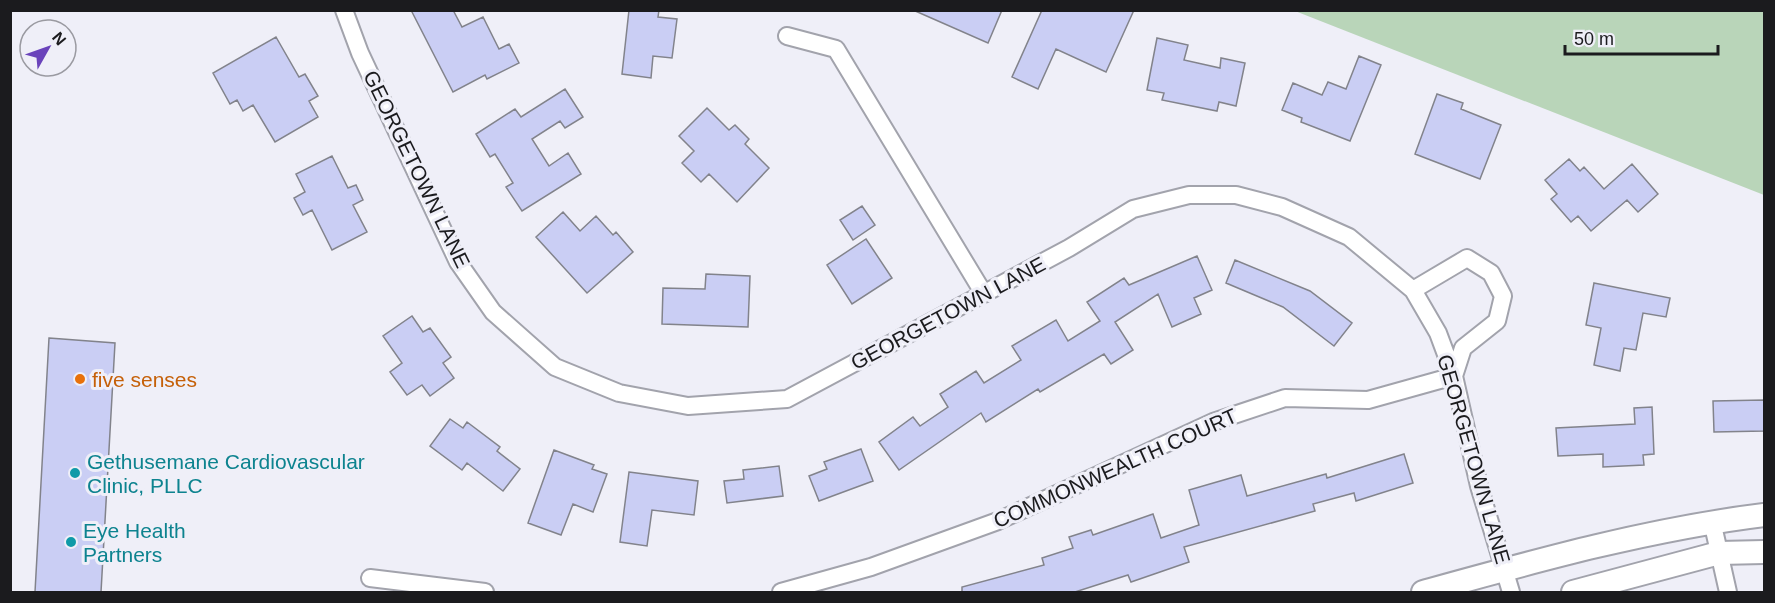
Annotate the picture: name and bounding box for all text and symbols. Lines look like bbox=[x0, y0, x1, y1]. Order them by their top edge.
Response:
north arrow bbox=[18, 18, 78, 78]
scale bar bbox=[1565, 18, 1718, 56]
text: N bbox=[49, 29, 69, 49]
text: 50 m bbox=[1574, 29, 1614, 49]
street label: GEORGETOWN LANE bbox=[359, 67, 475, 271]
street label: GEORGETOWN LANE bbox=[847, 252, 1049, 374]
street label: GEORGETOWN LANE bbox=[1433, 352, 1515, 566]
place label: five senses bbox=[92, 368, 197, 391]
marker: five senses bbox=[73, 372, 87, 386]
street label: COMMONWEALTH COURT bbox=[990, 404, 1240, 532]
place label: Gethusemane Cardiovascular Clinic, PLLC bbox=[87, 450, 365, 497]
marker: Gethusemane Cardiovascular Clinic, PLLC bbox=[68, 466, 82, 480]
place label: Eye Health Partners bbox=[83, 519, 186, 566]
marker: Eye Health Partners bbox=[64, 535, 78, 549]

